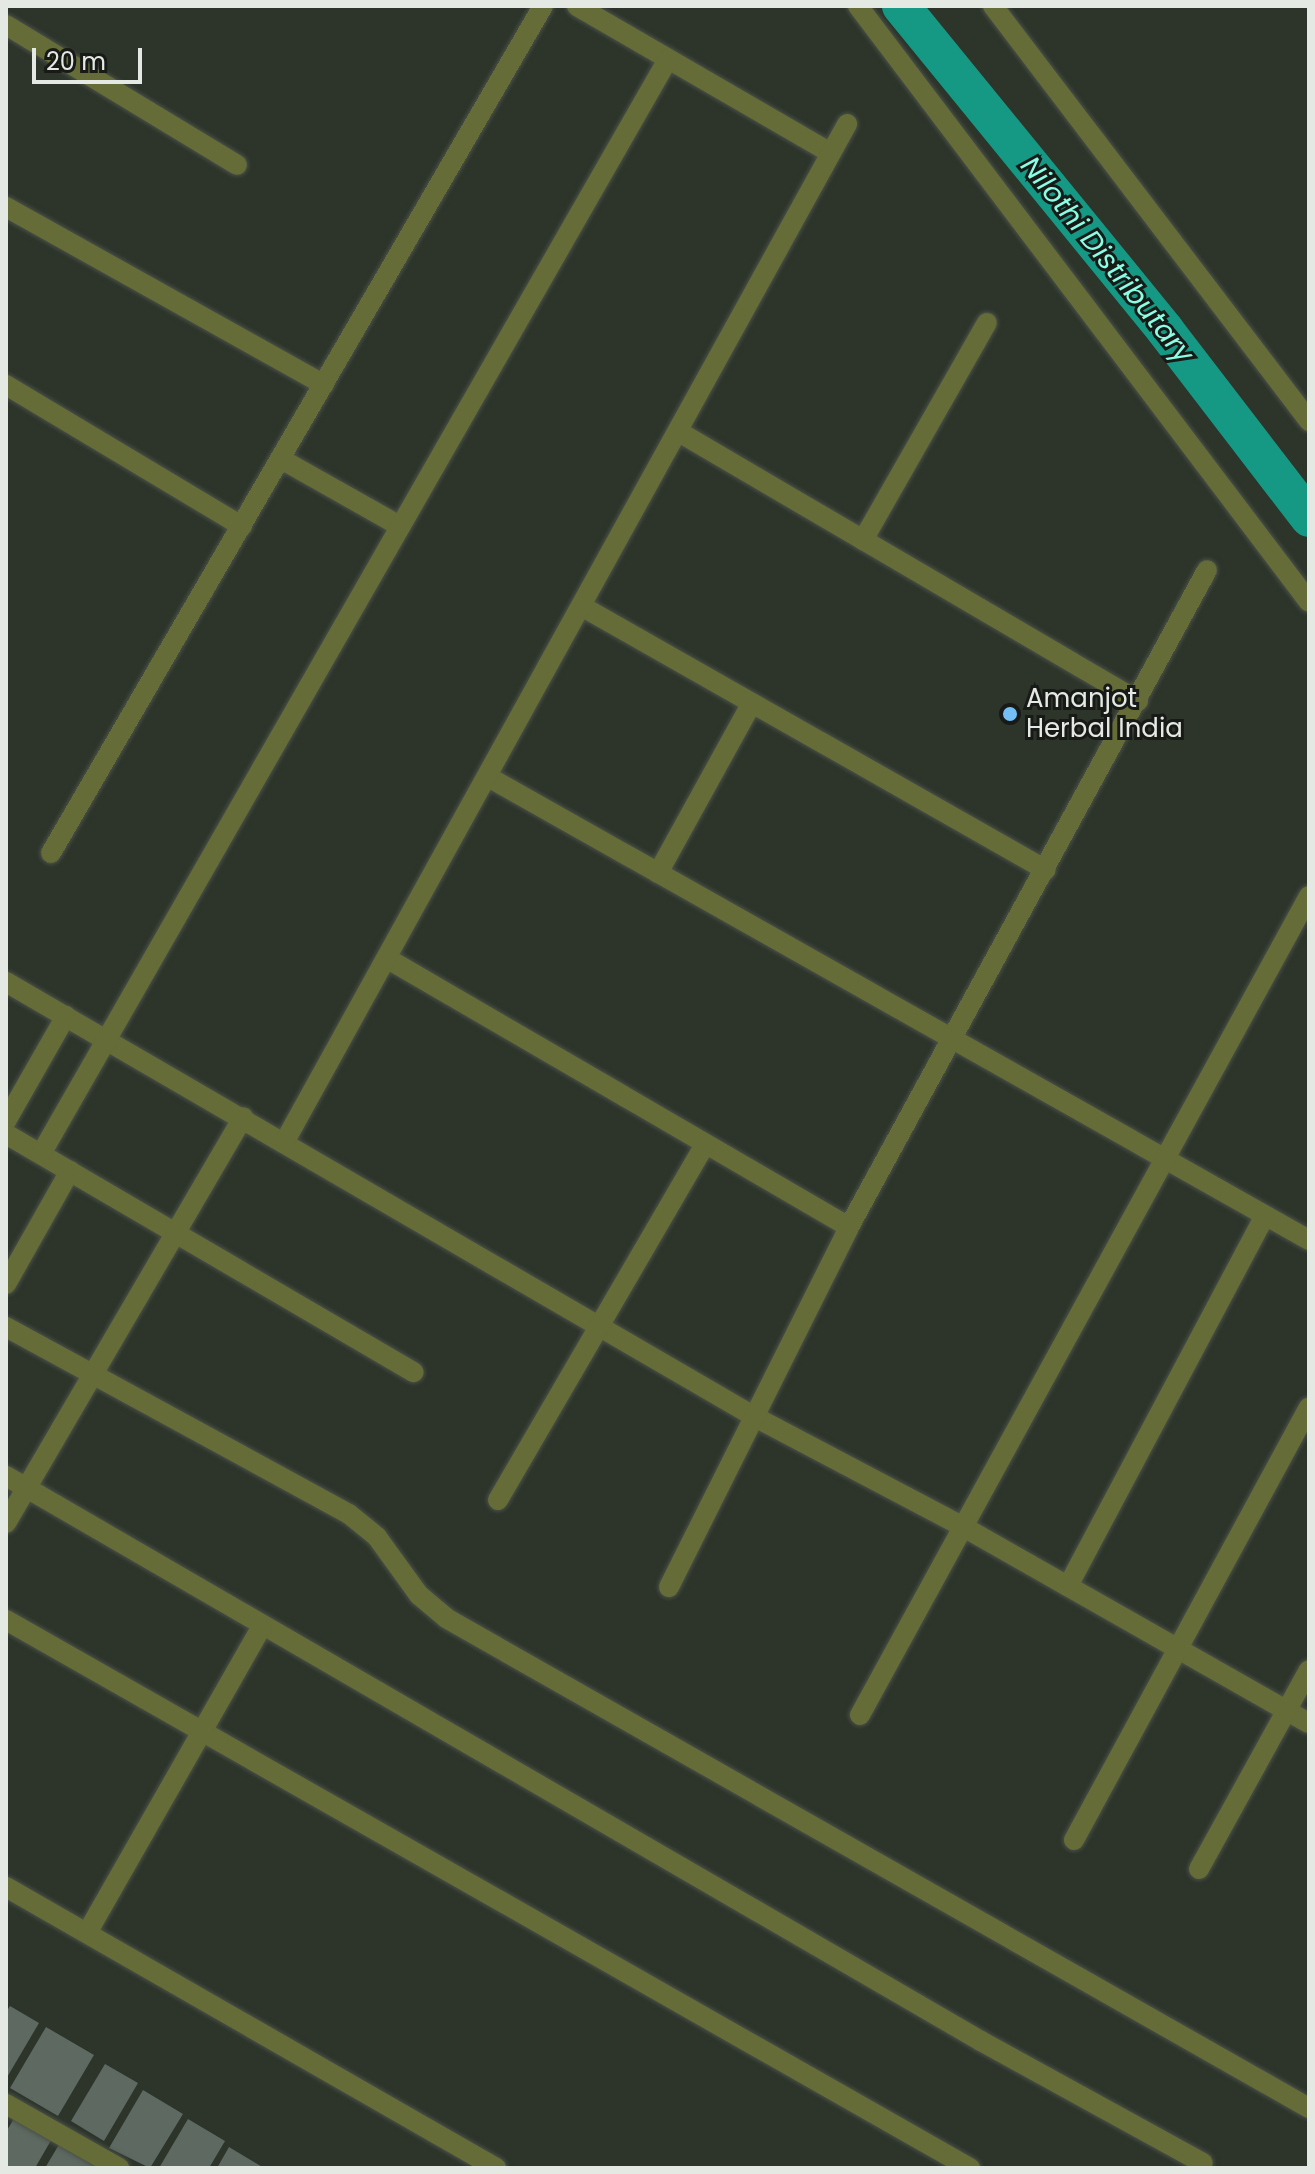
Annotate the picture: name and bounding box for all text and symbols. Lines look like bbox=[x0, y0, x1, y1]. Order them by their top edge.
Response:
scale bar bbox=[36, 32, 146, 82]
text: 20 m bbox=[46, 45, 106, 78]
water label: Nilothi Distributary bbox=[1013, 150, 1201, 370]
place label: Amanjot Herbal India bbox=[1026, 683, 1183, 744]
marker: Amanjot Herbal India bbox=[1001, 705, 1019, 723]

